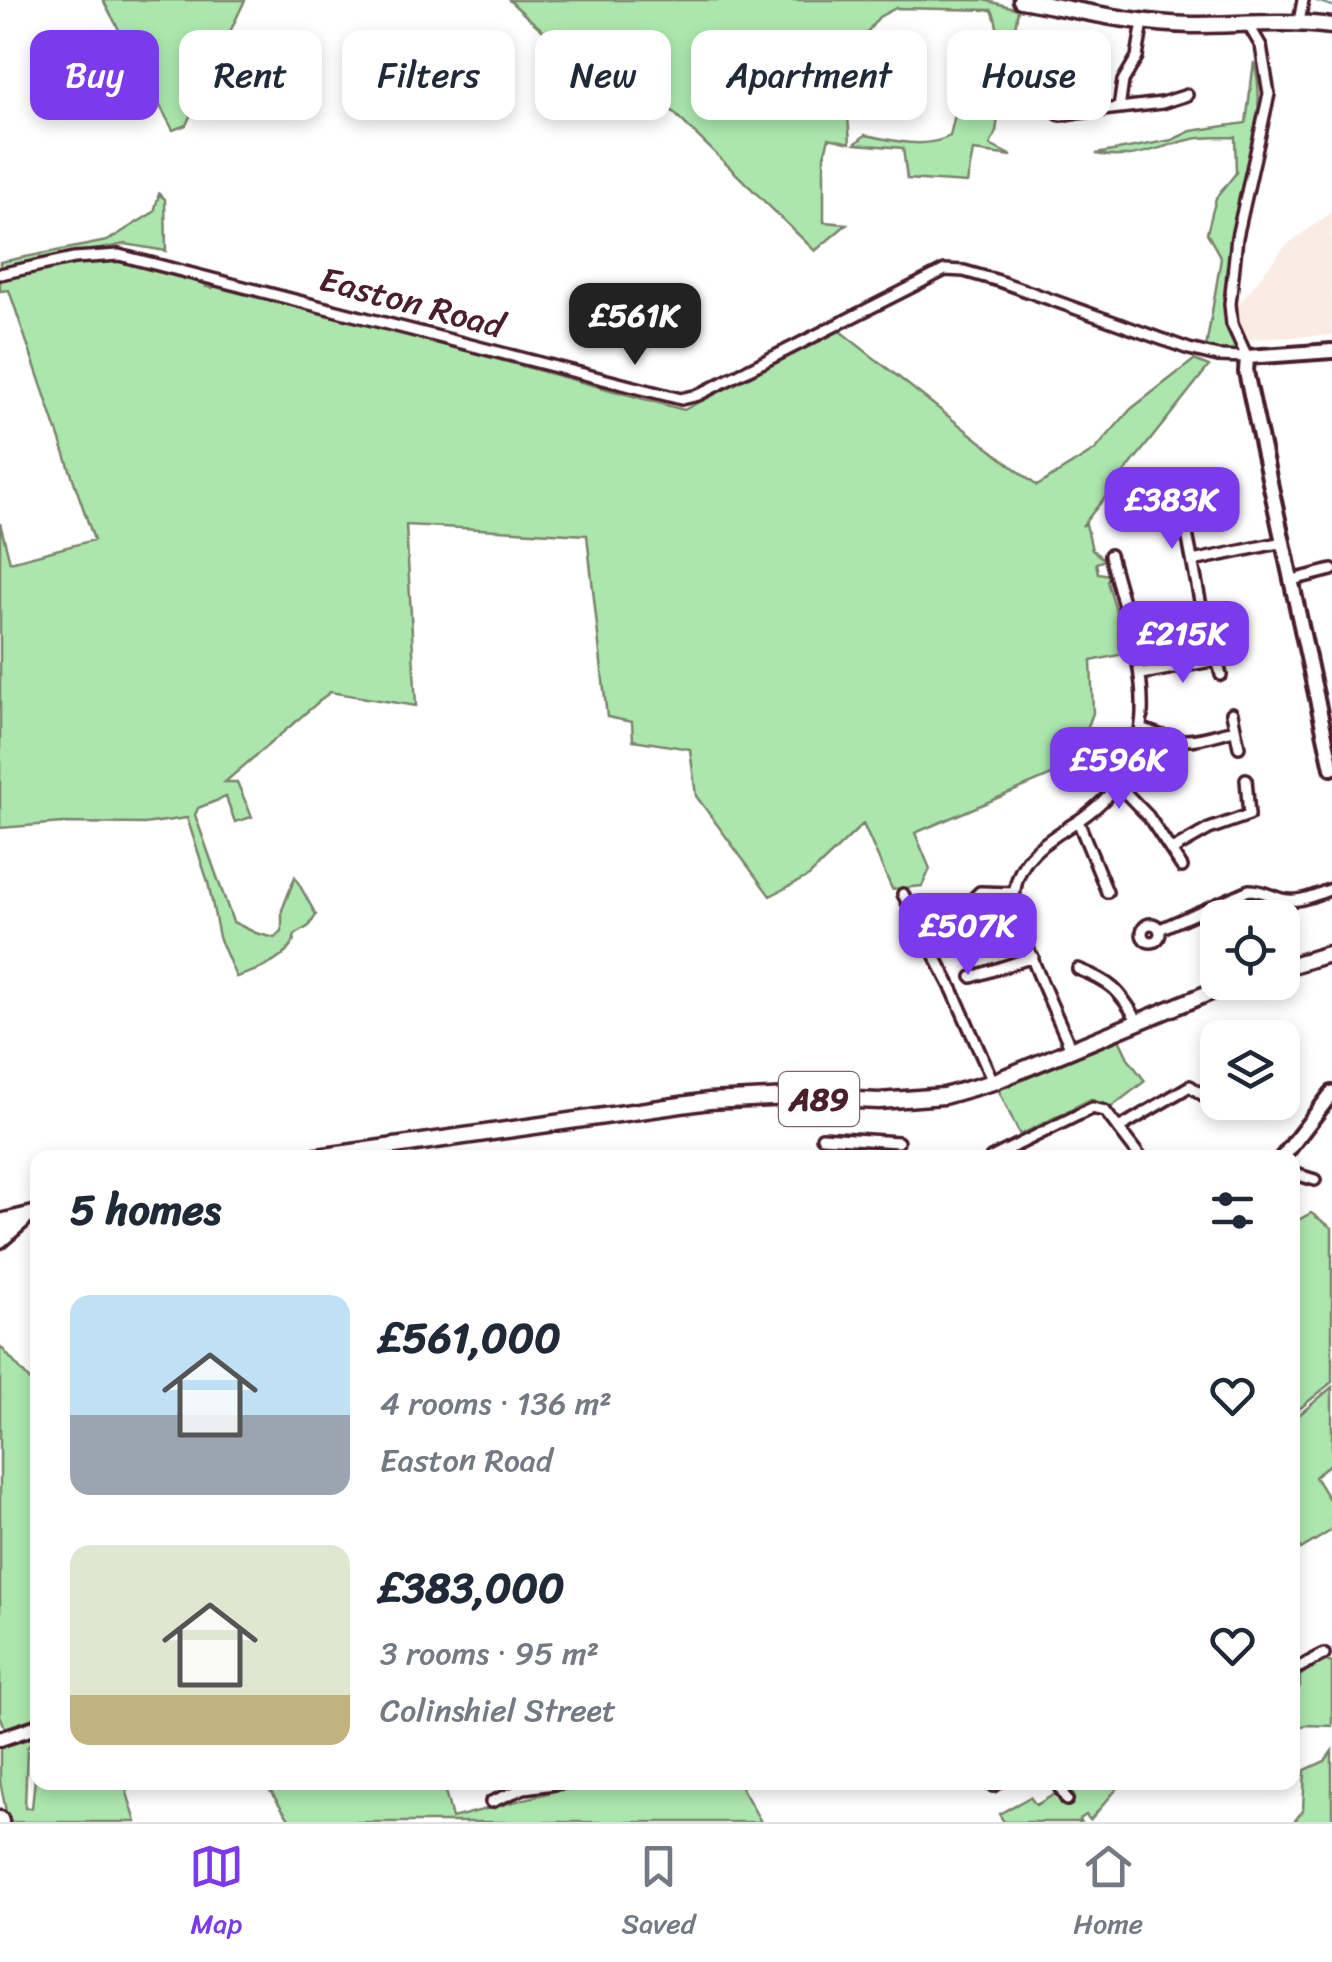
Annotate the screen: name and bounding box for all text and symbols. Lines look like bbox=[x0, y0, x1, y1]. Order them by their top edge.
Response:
chip: Buy bbox=[30, 30, 159, 120]
chip: Rent bbox=[179, 30, 322, 120]
chip: Filters bbox=[342, 30, 515, 120]
chip: New bbox=[535, 30, 671, 120]
chip: Apartment bbox=[691, 30, 927, 120]
chip: House bbox=[947, 30, 1111, 120]
street label: Easton Road bbox=[313, 248, 514, 357]
pin: £561K bbox=[565, 283, 705, 368]
text: £561K bbox=[591, 287, 679, 344]
pin: £383K bbox=[1102, 467, 1242, 552]
text: £383K bbox=[1127, 471, 1217, 528]
pin: £215K bbox=[1113, 601, 1253, 686]
text: £215K bbox=[1139, 605, 1227, 662]
pin: £596K bbox=[1049, 727, 1189, 812]
text: £596K bbox=[1072, 731, 1166, 788]
pin: £507K bbox=[898, 893, 1038, 978]
text: £507K bbox=[921, 897, 1015, 954]
map controls bbox=[1200, 900, 1300, 1120]
button: locate bbox=[1200, 900, 1300, 1000]
button: layers bbox=[1200, 1020, 1300, 1120]
road number: A89 bbox=[779, 1072, 859, 1126]
text: 5 homes bbox=[70, 1173, 221, 1247]
icon: filters bbox=[1205, 1183, 1260, 1238]
text: £561,000 bbox=[380, 1301, 561, 1375]
icon: home bbox=[150, 1335, 270, 1455]
icon: heart bbox=[1205, 1368, 1260, 1423]
text: 4 rooms · 136 m² bbox=[380, 1375, 612, 1432]
text: Easton Road bbox=[380, 1432, 553, 1489]
text: £383,000 bbox=[380, 1551, 565, 1625]
icon: home bbox=[150, 1585, 270, 1705]
icon: heart bbox=[1205, 1618, 1260, 1673]
text: 3 rooms · 95 m² bbox=[380, 1625, 599, 1682]
text: Colinshiel Street bbox=[380, 1682, 616, 1739]
tab: Map bbox=[189, 1839, 244, 1948]
tab: Saved bbox=[622, 1839, 695, 1948]
tab: Home bbox=[1073, 1839, 1143, 1948]

